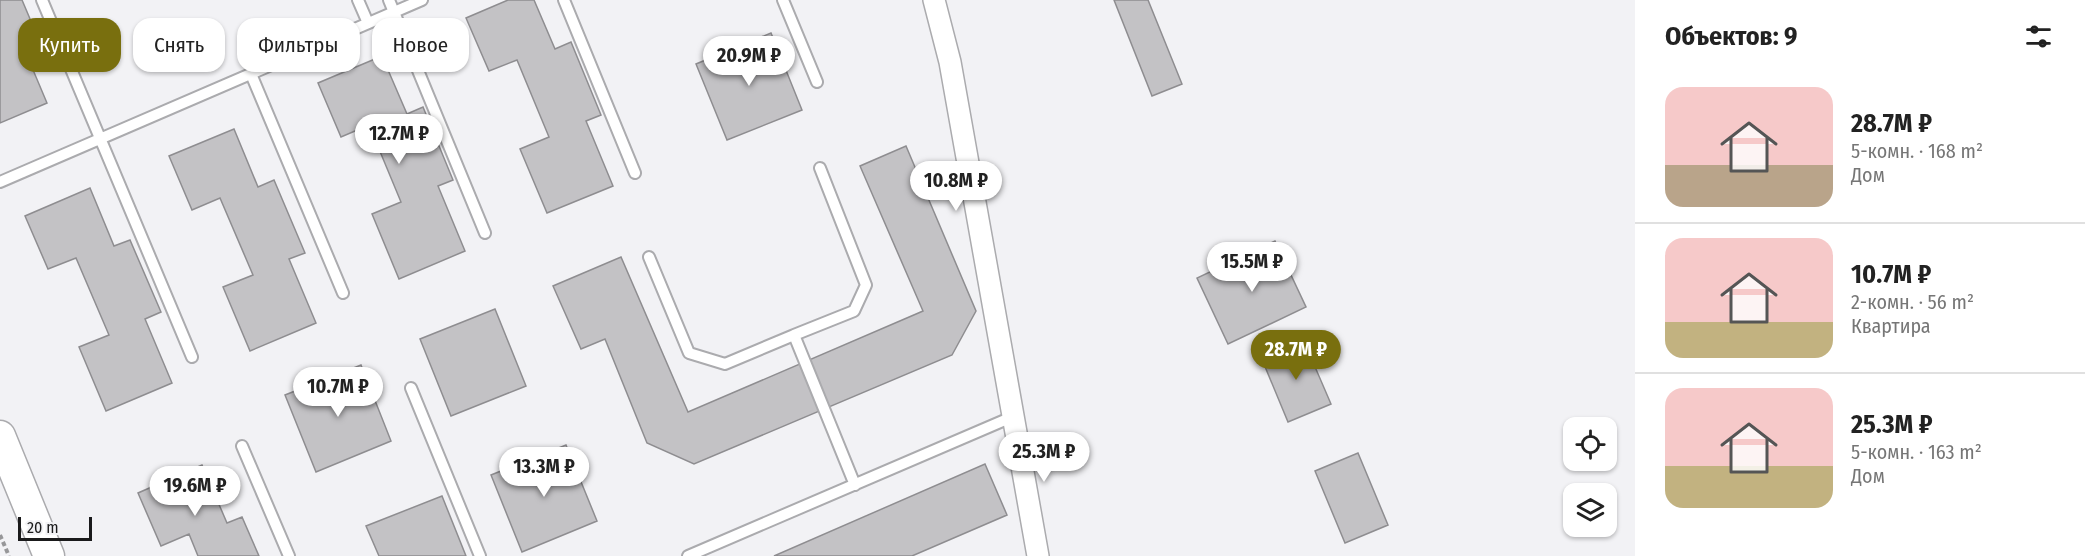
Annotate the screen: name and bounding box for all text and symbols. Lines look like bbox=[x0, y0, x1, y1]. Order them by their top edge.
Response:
chip: Купить bbox=[18, 18, 121, 72]
chip: Снять bbox=[133, 18, 225, 72]
chip: Фильтры bbox=[237, 18, 360, 72]
chip: Новое bbox=[372, 18, 469, 72]
icon: filters bbox=[2022, 20, 2055, 53]
text: Объектов: 9 bbox=[1665, 21, 1798, 52]
pin: 20.9M ₽ bbox=[694, 36, 804, 87]
text: 20.9M ₽ bbox=[717, 43, 781, 67]
text: 28.7M ₽ bbox=[1851, 108, 1932, 139]
icon: home bbox=[1713, 111, 1785, 183]
pin: 12.7M ₽ bbox=[344, 114, 454, 165]
text: 12.7M ₽ bbox=[369, 121, 429, 145]
text: 5-комн. · 168 m² bbox=[1851, 139, 1983, 163]
pin: 10.8M ₽ bbox=[901, 161, 1011, 212]
text: Дом bbox=[1851, 163, 1885, 187]
text: 10.8M ₽ bbox=[924, 168, 988, 192]
pin: 15.5M ₽ bbox=[1197, 242, 1307, 293]
text: 15.5M ₽ bbox=[1221, 249, 1283, 273]
text: 10.7M ₽ bbox=[1851, 259, 1931, 290]
icon: home bbox=[1713, 262, 1785, 334]
text: 2-комн. · 56 m² bbox=[1851, 290, 1974, 314]
text: Квартира bbox=[1851, 314, 1931, 338]
pin: 28.7M ₽ bbox=[1241, 330, 1351, 381]
text: 28.7M ₽ bbox=[1265, 337, 1327, 361]
pin: 10.7M ₽ bbox=[283, 367, 393, 418]
text: 10.7M ₽ bbox=[307, 374, 369, 398]
text: 25.3M ₽ bbox=[1851, 409, 1933, 440]
icon: home bbox=[1713, 412, 1785, 484]
map controls bbox=[1563, 417, 1617, 537]
button: locate bbox=[1563, 417, 1617, 471]
pin: 25.3M ₽ bbox=[989, 432, 1099, 483]
text: 25.3M ₽ bbox=[1013, 439, 1075, 463]
text: 5-комн. · 163 m² bbox=[1851, 440, 1982, 464]
pin: 13.3M ₽ bbox=[489, 447, 599, 498]
text: 13.3M ₽ bbox=[513, 454, 575, 478]
text: Дом bbox=[1851, 464, 1885, 488]
pin: 19.6M ₽ bbox=[140, 466, 250, 517]
text: 19.6M ₽ bbox=[163, 473, 227, 497]
button: layers bbox=[1563, 483, 1617, 537]
scale bar bbox=[18, 514, 92, 542]
text: 20 m bbox=[27, 518, 58, 537]

